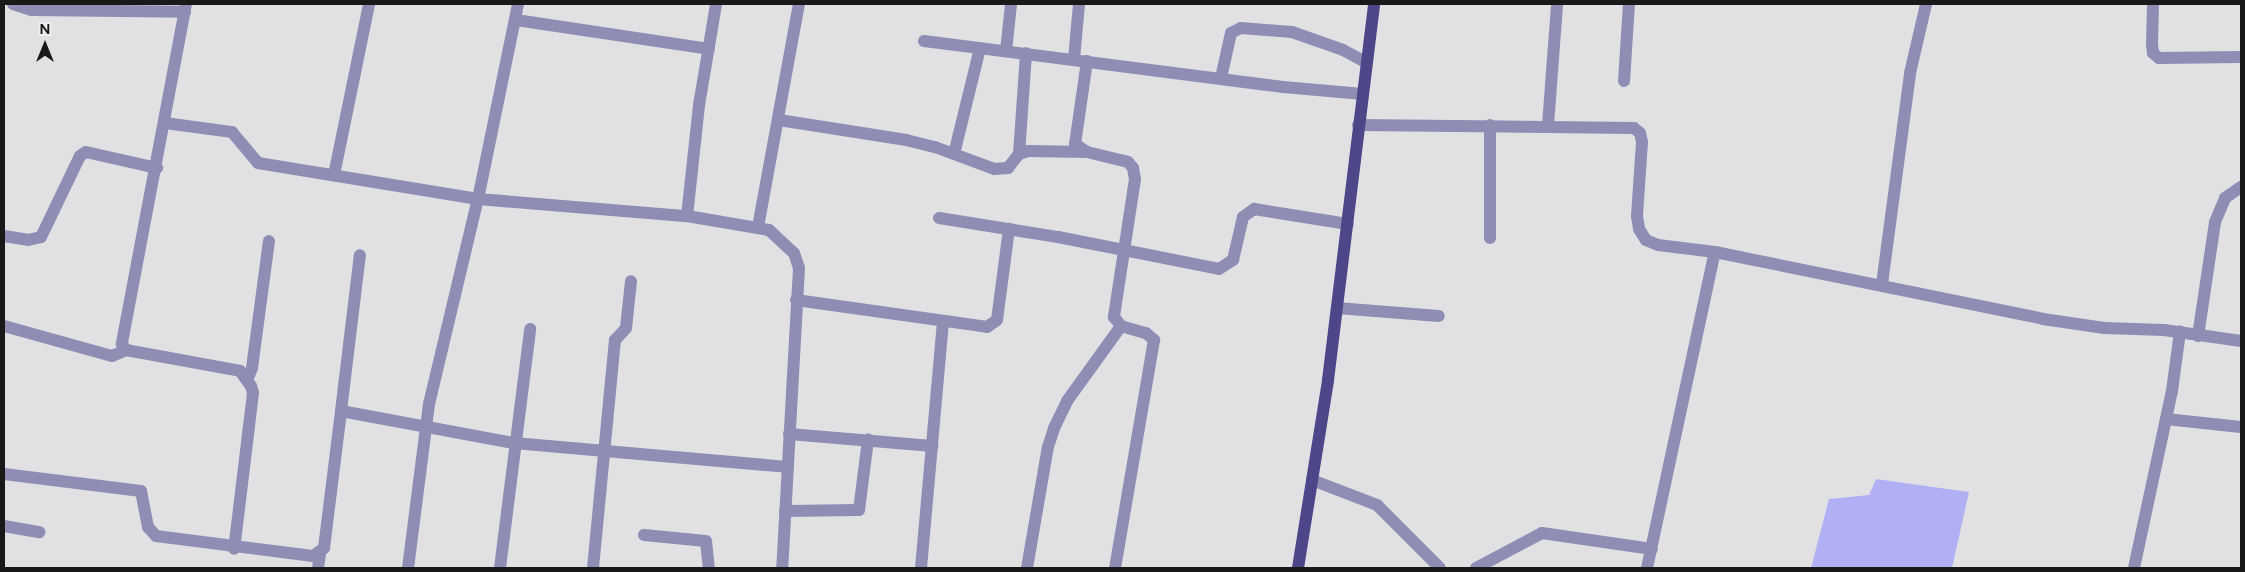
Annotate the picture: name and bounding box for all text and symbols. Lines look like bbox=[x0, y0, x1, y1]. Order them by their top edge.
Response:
north arrow bbox=[20, 20, 70, 70]
text: N bbox=[40, 21, 50, 38]

